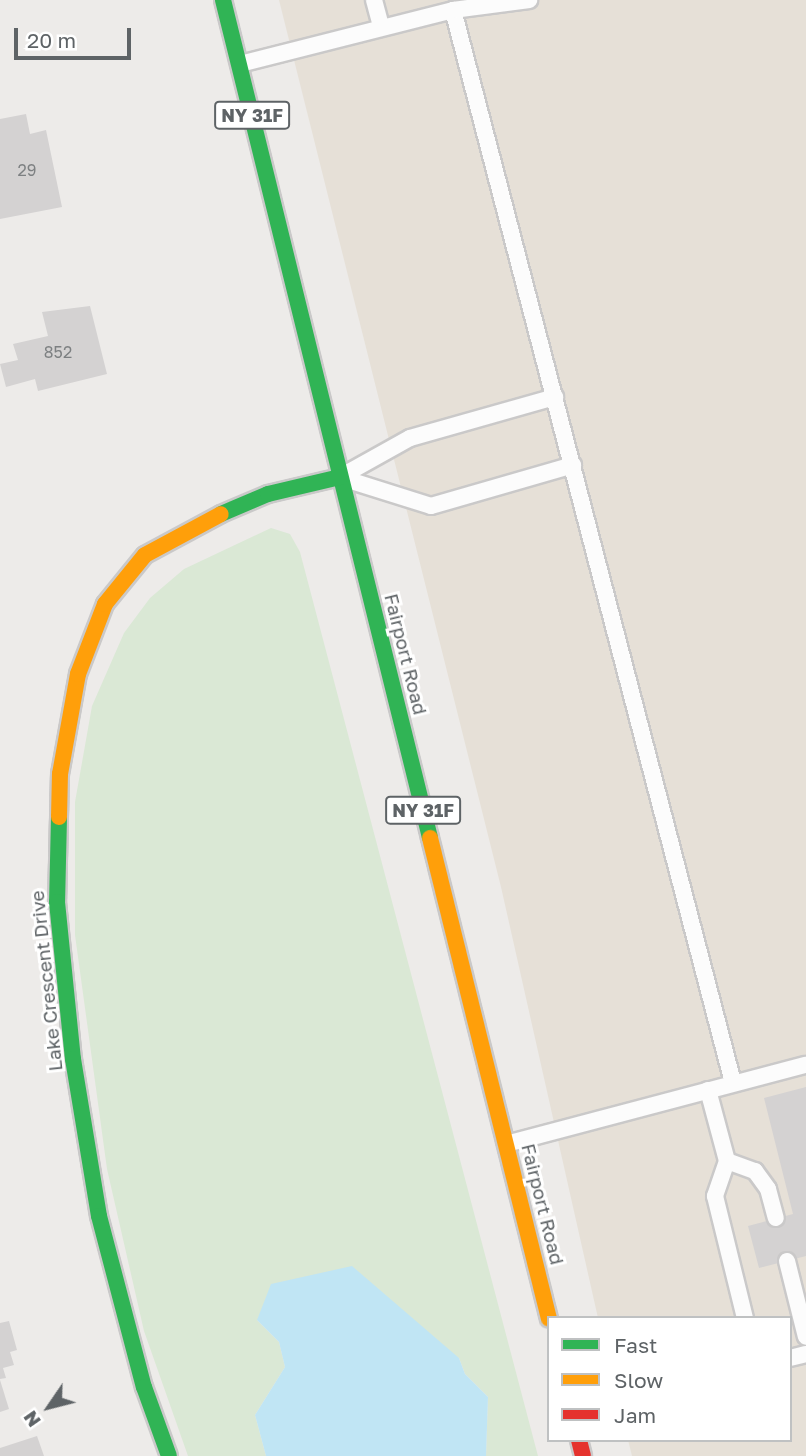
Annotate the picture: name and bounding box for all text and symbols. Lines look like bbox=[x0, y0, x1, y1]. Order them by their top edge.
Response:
scale bar bbox=[18, 14, 135, 58]
text: 20 m bbox=[27, 27, 76, 53]
road number: NY 31F bbox=[214, 100, 290, 130]
house number: 29 bbox=[18, 160, 36, 180]
house number: 852 bbox=[44, 342, 72, 362]
street label: Fairport Road bbox=[380, 591, 432, 717]
road number: NY 31F bbox=[384, 796, 462, 824]
street label: Lake Crescent Drive bbox=[25, 890, 67, 1072]
street label: Fairport Road bbox=[517, 1141, 569, 1267]
legend bbox=[547, 1316, 792, 1442]
text: Fast bbox=[614, 1332, 657, 1358]
text: Slow bbox=[614, 1367, 663, 1393]
north arrow bbox=[14, 1372, 84, 1442]
text: Jam bbox=[614, 1402, 656, 1428]
text: N bbox=[18, 1407, 45, 1432]

